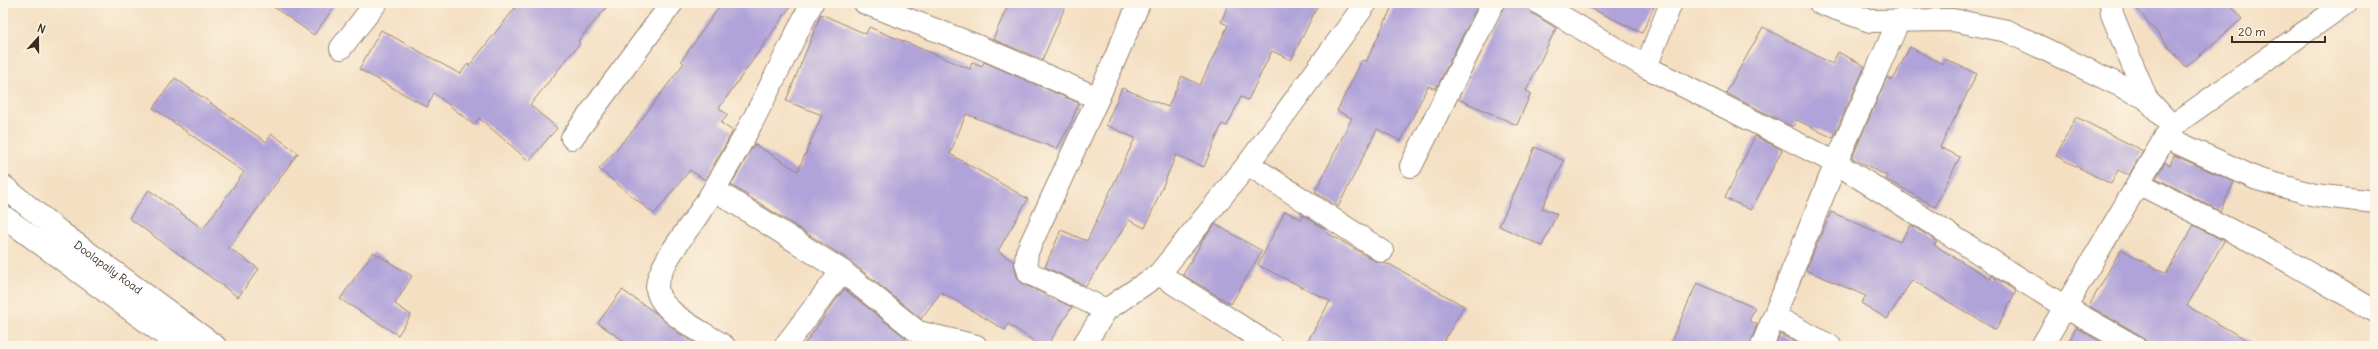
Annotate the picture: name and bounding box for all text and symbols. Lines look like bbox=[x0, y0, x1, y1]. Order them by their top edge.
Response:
north arrow bbox=[18, 18, 58, 58]
scale bar bbox=[2232, 18, 2325, 44]
text: N bbox=[36, 21, 48, 37]
text: 20 m bbox=[2238, 24, 2266, 39]
street label: Doolapally Road bbox=[71, 238, 145, 297]

